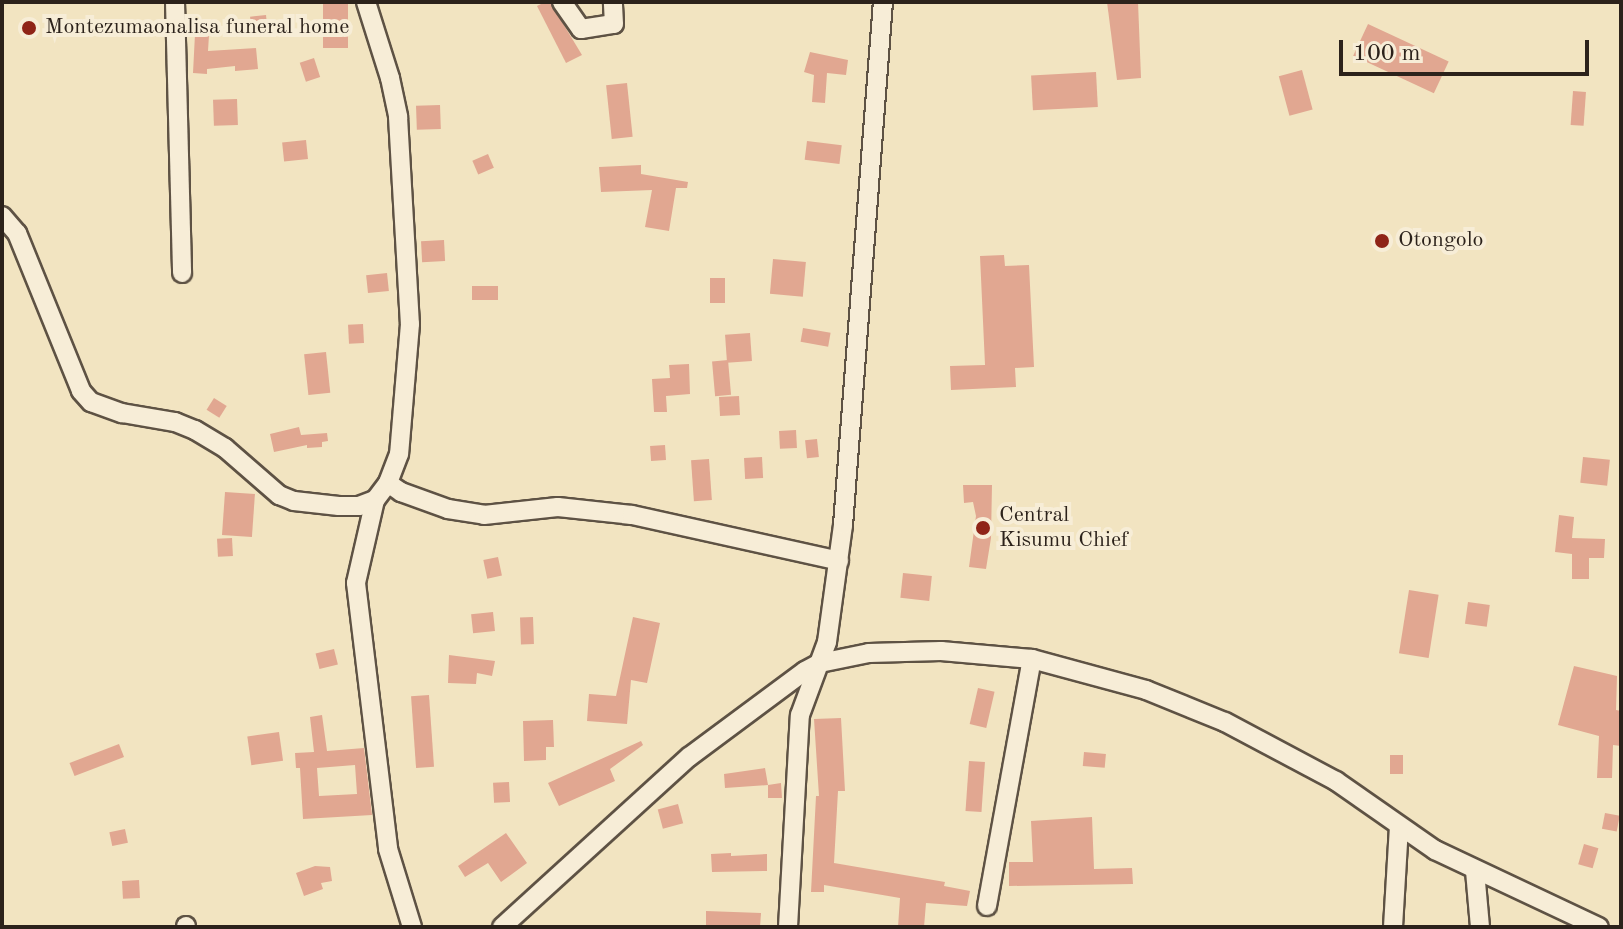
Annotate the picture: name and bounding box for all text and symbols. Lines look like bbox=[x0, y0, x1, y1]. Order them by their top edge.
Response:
place label: Montezumaonalisa funeral home bbox=[45, 15, 349, 41]
marker: Montezumaonalisa funeral home bbox=[20, 19, 38, 37]
scale bar bbox=[1343, 24, 1593, 74]
text: 100 m bbox=[1353, 42, 1421, 66]
place label: Otongolo bbox=[1398, 228, 1484, 254]
marker: Otongolo bbox=[1373, 232, 1391, 250]
place label: Central Kisumu Chief bbox=[999, 502, 1128, 554]
marker: Central Kisumu Chief bbox=[974, 519, 992, 537]

